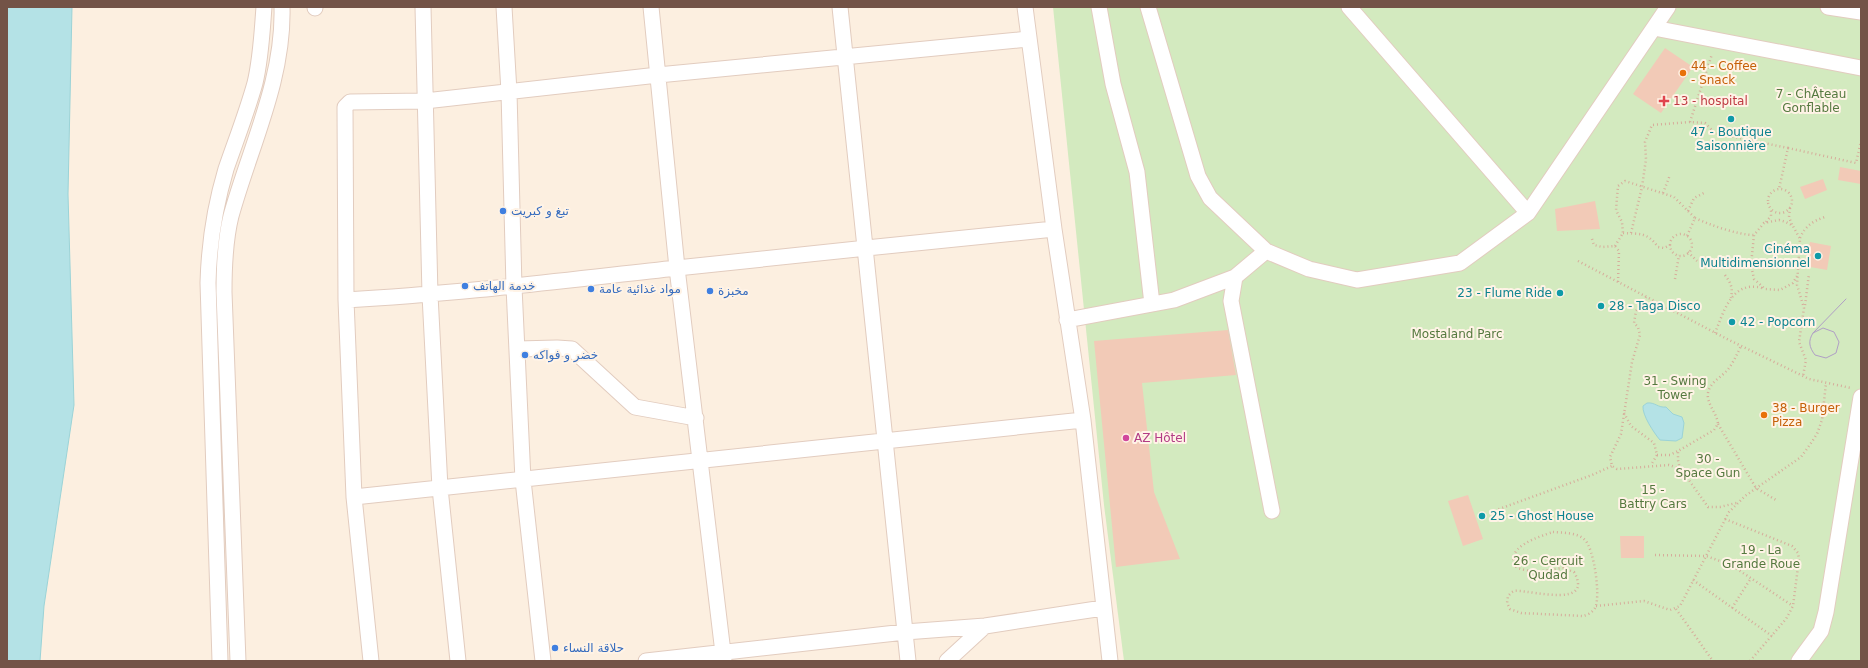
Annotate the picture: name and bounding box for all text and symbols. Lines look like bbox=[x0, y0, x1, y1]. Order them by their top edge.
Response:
place label: 44 - Coffee - Snack bbox=[1691, 59, 1757, 87]
marker: 44 - Coffee - Snack bbox=[1678, 68, 1688, 78]
park label: 7 - ChÂteau Gonflable bbox=[1776, 86, 1846, 115]
place label: 13 - hospital bbox=[1673, 94, 1748, 108]
marker: 13 - hospital bbox=[1658, 95, 1670, 107]
marker: 47 - Boutique Saisonnière bbox=[1726, 114, 1736, 124]
place label: 47 - Boutique Saisonnière bbox=[1690, 125, 1772, 153]
place label: تبغ و كبريت bbox=[511, 204, 569, 219]
marker: تبغ و كبريت bbox=[498, 206, 508, 216]
place label: Cinéma Multidimensionnel bbox=[1700, 242, 1810, 270]
marker: Cinéma Multidimensionnel bbox=[1813, 251, 1823, 261]
place label: خدمة الهاتف bbox=[473, 279, 535, 293]
marker: خدمة الهاتف bbox=[460, 281, 470, 291]
place label: مواد غذائية عامة bbox=[599, 282, 681, 297]
marker: مواد غذائية عامة bbox=[586, 284, 596, 294]
place label: مخبزة bbox=[718, 284, 749, 299]
marker: مخبزة bbox=[705, 286, 715, 296]
place label: 23 - Flume Ride bbox=[1457, 286, 1552, 300]
marker: 23 - Flume Ride bbox=[1555, 288, 1565, 298]
place label: 28 - Taga Disco bbox=[1609, 299, 1700, 313]
marker: 28 - Taga Disco bbox=[1596, 301, 1606, 311]
place label: 42 - Popcorn bbox=[1740, 315, 1815, 329]
marker: 42 - Popcorn bbox=[1727, 317, 1737, 327]
park label: Mostaland Parc bbox=[1411, 327, 1503, 341]
place label: خضر و فواكه bbox=[533, 348, 598, 363]
marker: خضر و فواكه bbox=[520, 350, 530, 360]
park label: 31 - Swing Tower bbox=[1643, 374, 1707, 402]
place label: 38 - Burger Pizza bbox=[1772, 401, 1840, 429]
marker: 38 - Burger Pizza bbox=[1759, 410, 1769, 420]
place label: AZ Hôtel bbox=[1134, 431, 1186, 445]
marker: AZ Hôtel bbox=[1121, 433, 1131, 443]
park label: 30 - Space Gun bbox=[1676, 452, 1740, 480]
park label: 15 - Battry Cars bbox=[1619, 483, 1687, 511]
place label: 25 - Ghost House bbox=[1490, 509, 1594, 523]
marker: 25 - Ghost House bbox=[1477, 511, 1487, 521]
park label: 19 - La Grande Roue bbox=[1722, 543, 1800, 571]
park label: 26 - Cercuit Qudad bbox=[1513, 554, 1583, 582]
place label: حلاقة النساء bbox=[563, 641, 624, 655]
marker: حلاقة النساء bbox=[550, 643, 560, 653]

